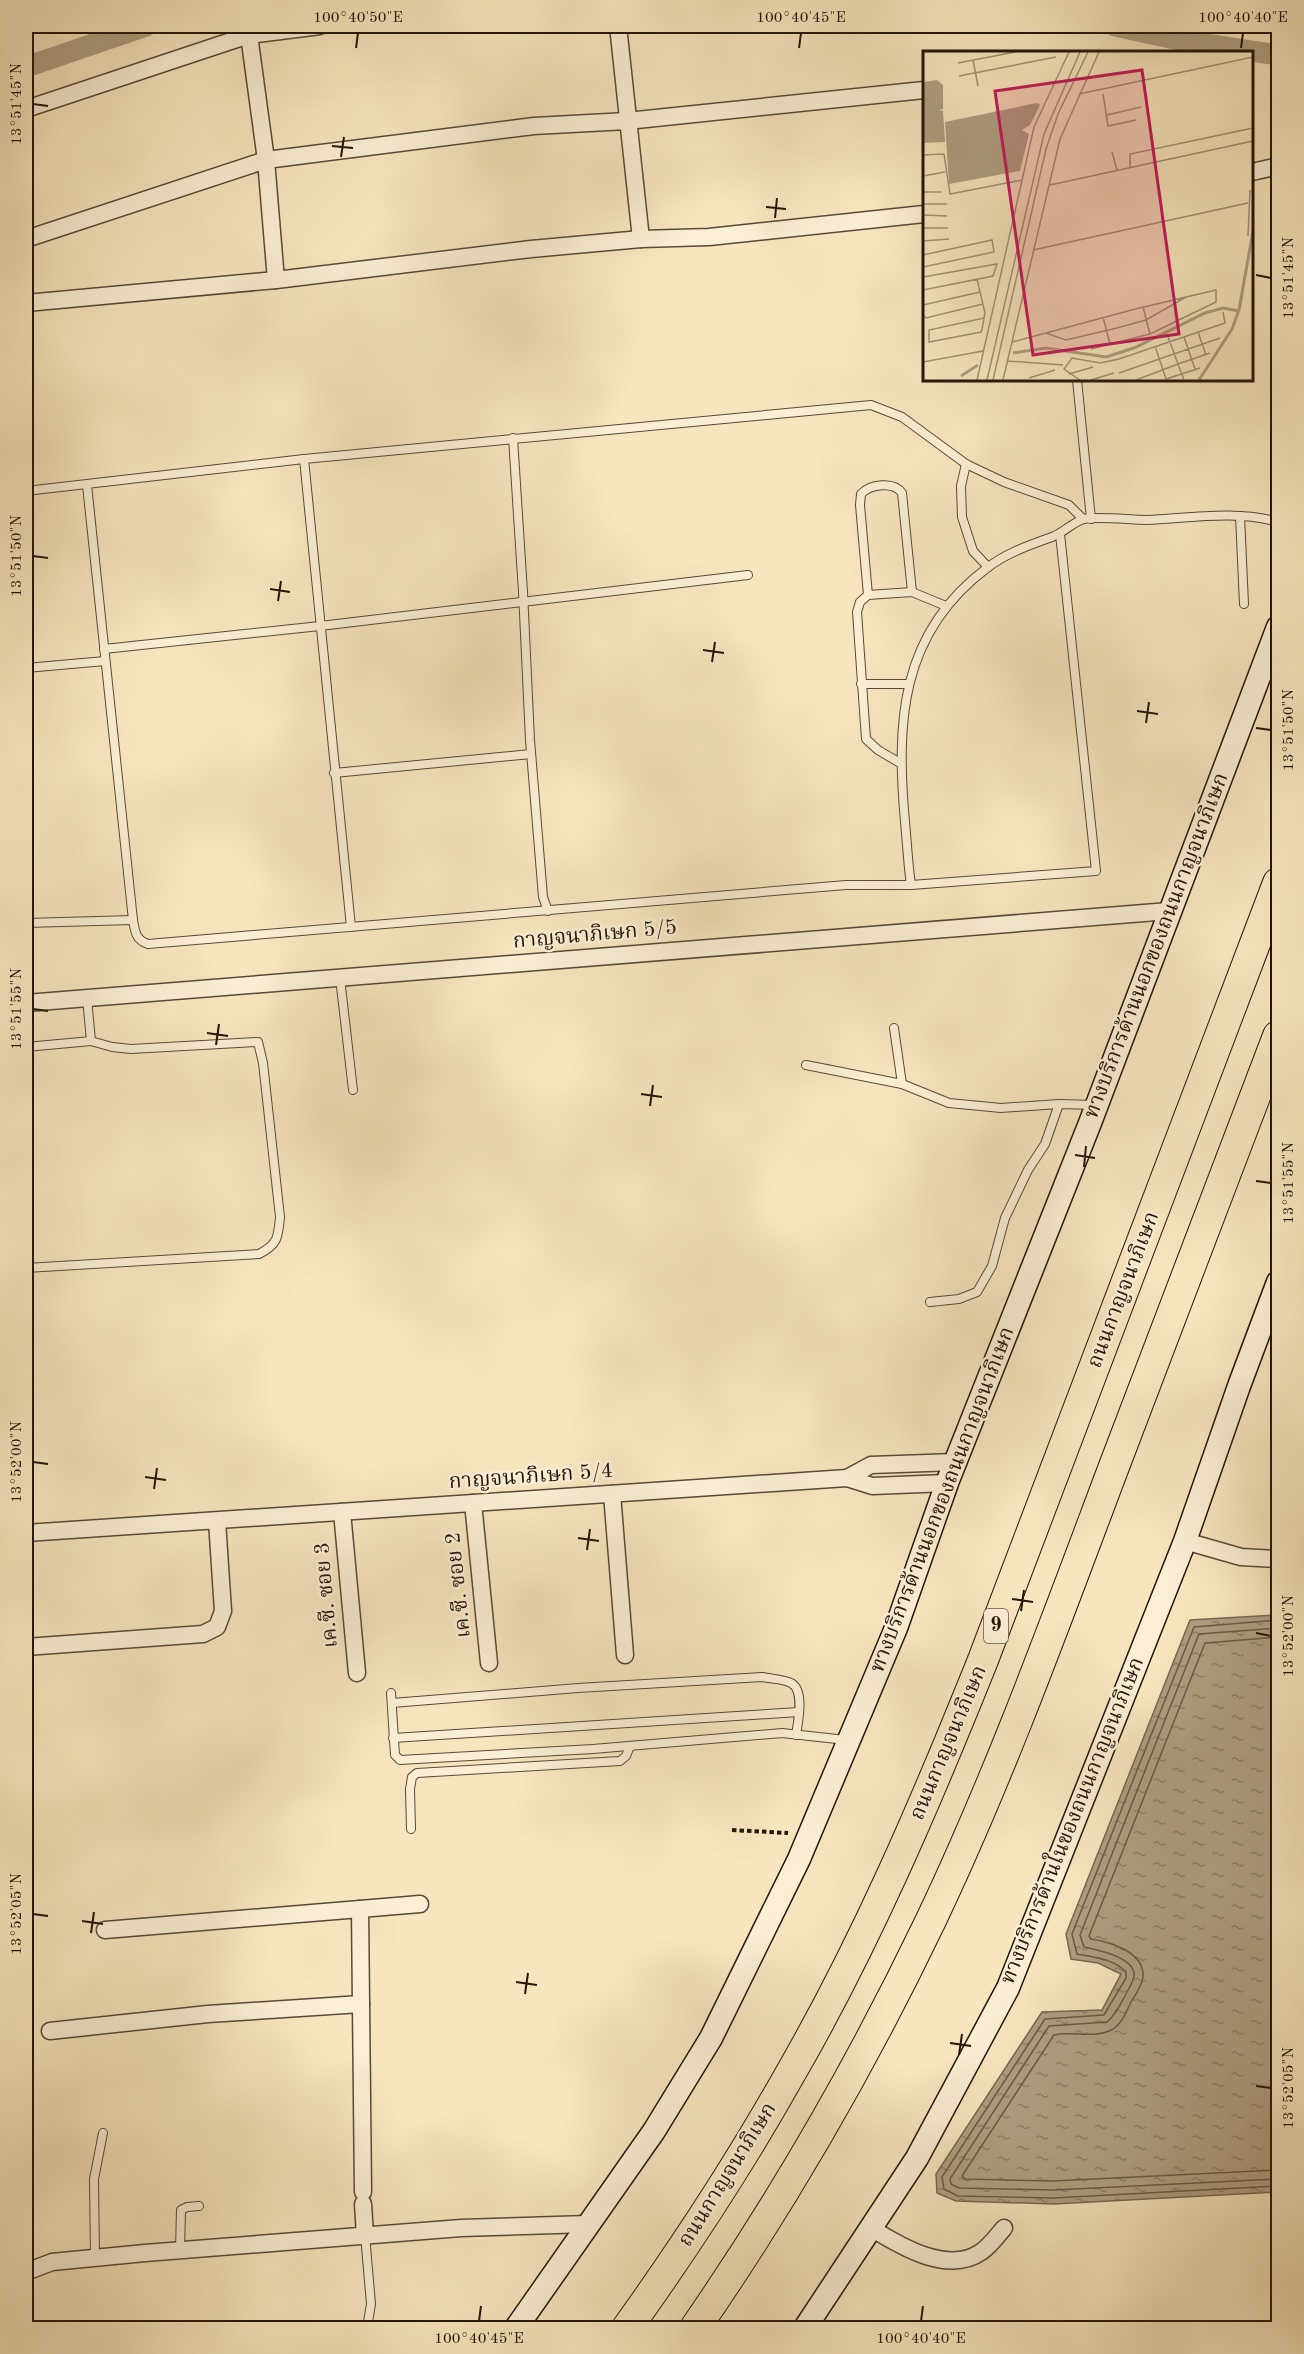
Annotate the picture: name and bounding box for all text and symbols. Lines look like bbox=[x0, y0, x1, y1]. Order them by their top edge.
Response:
text: 100°40'50"E bbox=[313, 11, 403, 26]
text: 100°40'45"E bbox=[756, 11, 846, 26]
text: 100°40'40"E bbox=[1198, 11, 1288, 26]
inset map bbox=[923, 51, 1253, 381]
text: 13°51'45"N bbox=[10, 63, 25, 145]
text: 13°51'45"N bbox=[1282, 237, 1297, 319]
text: 13°51'50"N bbox=[10, 515, 25, 597]
text: 13°51'50"N bbox=[1282, 689, 1297, 771]
street label: ทางบริการด้านนอกของถนนกาญจนาภิเษก bbox=[1079, 770, 1233, 1122]
street label: กาญจนาภิเษก 5/5 bbox=[512, 915, 678, 953]
text: 13°51'55"N bbox=[10, 968, 25, 1050]
text: 13°51'55"N bbox=[1282, 1142, 1297, 1224]
street label: ถนนกาญจนาภิเษก bbox=[1083, 1208, 1163, 1371]
street label: ทางบริการด้านนอกของถนนกาญจนาภิเษก bbox=[865, 1324, 1019, 1676]
text: 13°52'00"N bbox=[10, 1421, 25, 1503]
street label: กาญจนาภิเษก 5/4 bbox=[448, 1459, 614, 1493]
street label: เค.ซี. ซอย 2 bbox=[440, 1531, 475, 1639]
street label: เค.ซี. ซอย 3 bbox=[309, 1541, 342, 1649]
text: 13°52'00"N bbox=[1282, 1595, 1297, 1677]
road number: 9 bbox=[984, 1609, 1008, 1643]
street label: ทางบริการด้านในของถนนกาญจนาภิเษก bbox=[992, 1652, 1148, 1987]
street label: ถนนกาญจนาภิเษก bbox=[905, 1662, 991, 1823]
text: 13°52'05"N bbox=[10, 1873, 25, 1955]
text: 13°52'05"N bbox=[1282, 2047, 1297, 2129]
street label: ถนนกาญจนาภิเษก bbox=[674, 2098, 781, 2251]
text: 100°40'45"E bbox=[434, 2332, 524, 2347]
text: 100°40'40"E bbox=[876, 2332, 966, 2347]

